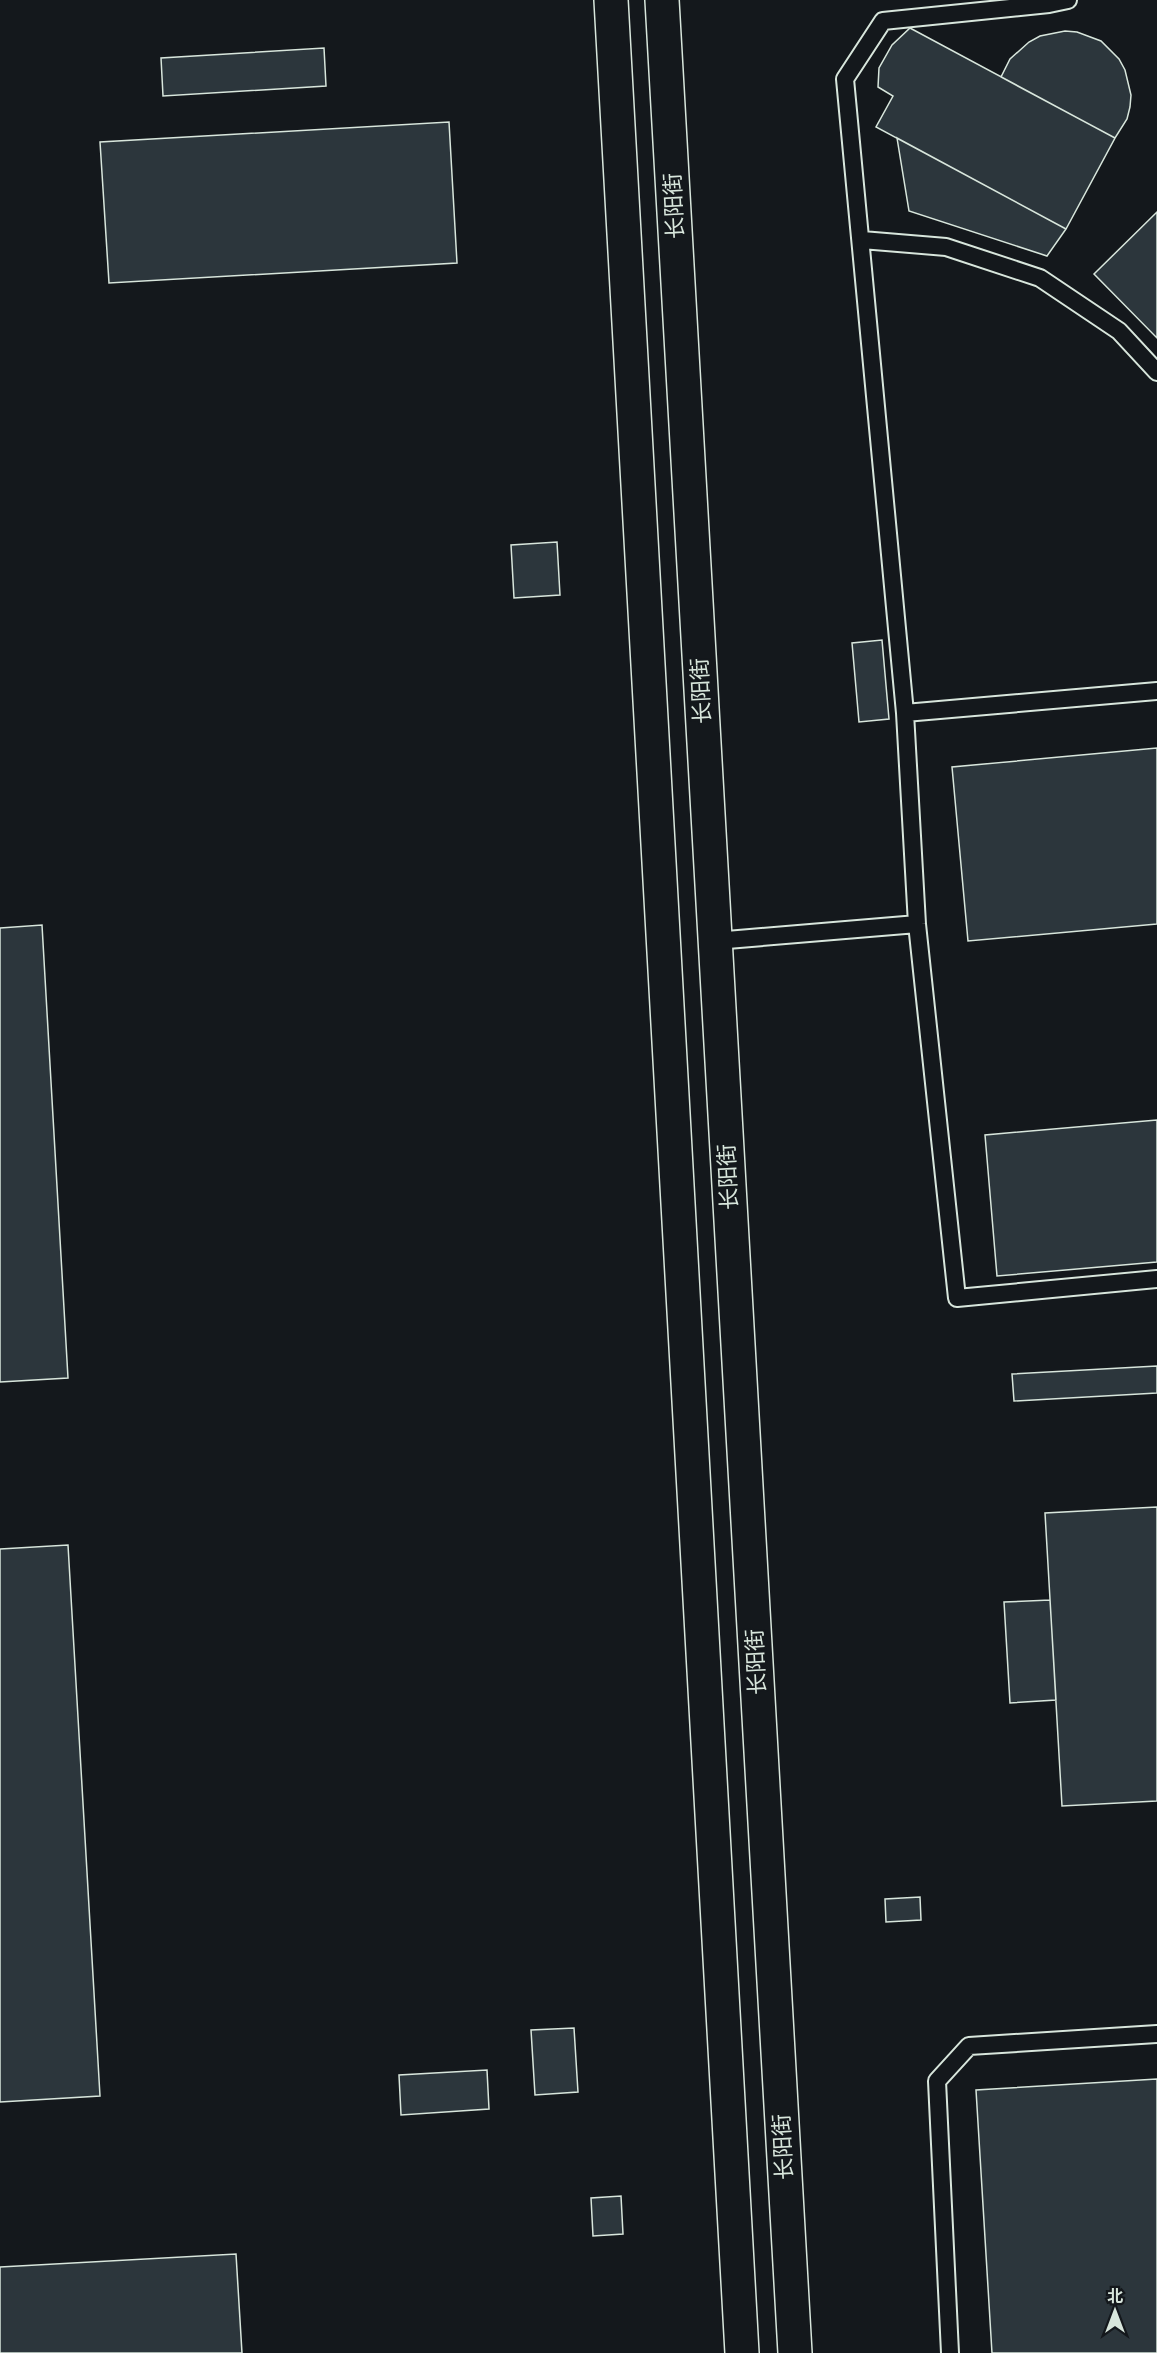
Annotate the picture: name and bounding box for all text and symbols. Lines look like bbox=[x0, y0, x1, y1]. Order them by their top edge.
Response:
street label: 长阳街 bbox=[659, 172, 689, 240]
street label: 长阳街 bbox=[686, 657, 716, 725]
street label: 长阳街 bbox=[713, 1143, 743, 1211]
street label: 长阳街 bbox=[741, 1628, 771, 1696]
street label: 长阳街 bbox=[768, 2113, 798, 2181]
north arrow bbox=[1085, 2281, 1145, 2341]
text: 北 bbox=[1107, 2287, 1123, 2306]

